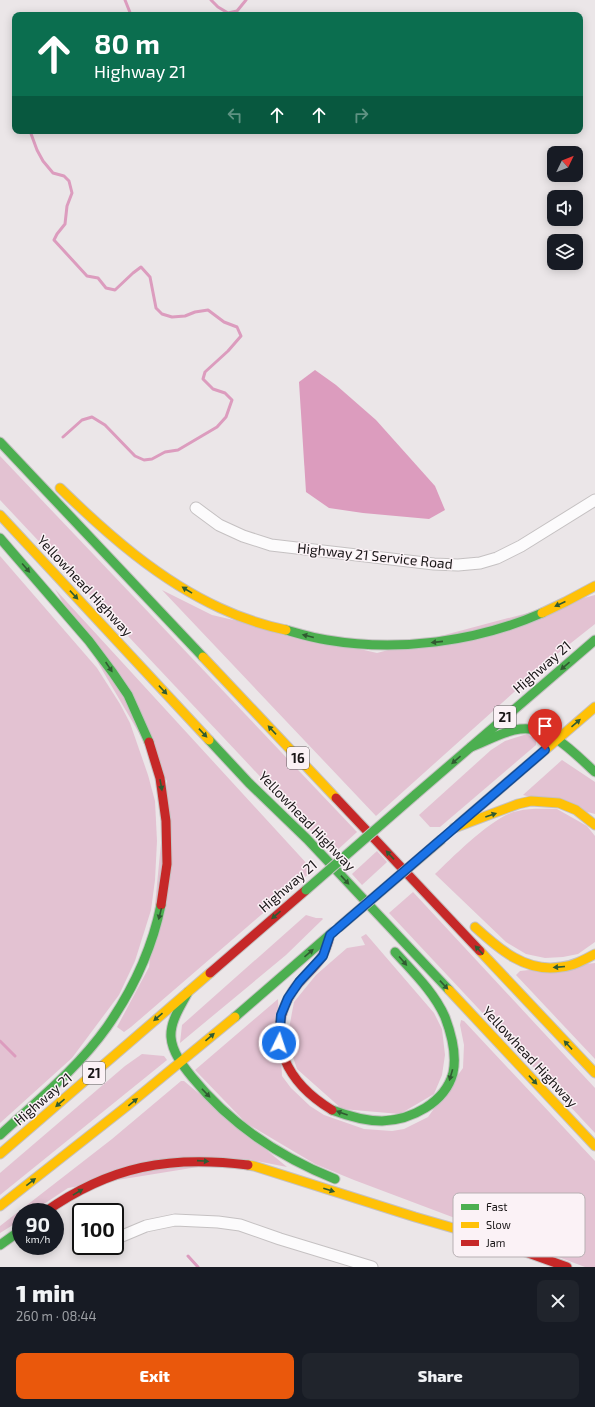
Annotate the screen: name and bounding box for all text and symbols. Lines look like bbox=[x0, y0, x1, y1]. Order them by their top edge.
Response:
text: 80 m bbox=[94, 26, 160, 60]
icon: ahead bbox=[28, 28, 80, 80]
text: Highway 21 bbox=[94, 60, 186, 82]
icon: left bbox=[224, 104, 246, 126]
icon: ahead bbox=[266, 104, 288, 126]
icon: ahead bbox=[308, 104, 330, 126]
icon: right bbox=[350, 104, 372, 126]
north arrow bbox=[547, 146, 583, 182]
map controls bbox=[547, 146, 583, 270]
button: sound bbox=[547, 190, 583, 226]
button: layers bbox=[547, 234, 583, 270]
street label: Yellowhead Highway bbox=[34, 532, 137, 640]
street label: Highway 21 Service Road bbox=[296, 539, 454, 572]
one-way arrow bbox=[21, 562, 30, 573]
one-way arrow bbox=[182, 586, 192, 594]
one-way arrow bbox=[69, 590, 79, 600]
one-way arrow bbox=[555, 601, 566, 607]
one-way arrow bbox=[301, 633, 313, 639]
street label: Highway 21 bbox=[509, 637, 574, 697]
one-way arrow bbox=[431, 639, 443, 645]
one-way arrow bbox=[560, 661, 571, 670]
one-way arrow bbox=[105, 662, 113, 673]
one-way arrow bbox=[158, 685, 167, 695]
road number: 21 bbox=[494, 706, 516, 728]
pin bbox=[528, 709, 562, 750]
icon: arrive bbox=[534, 715, 556, 737]
one-way arrow bbox=[570, 719, 581, 728]
one-way arrow bbox=[268, 726, 277, 735]
one-way arrow bbox=[198, 728, 208, 738]
road number: 16 bbox=[287, 747, 309, 769]
one-way arrow bbox=[451, 755, 462, 764]
street label: Yellowhead Highway bbox=[255, 767, 360, 875]
one-way arrow bbox=[159, 779, 165, 791]
one-way arrow bbox=[485, 812, 497, 818]
one-way arrow bbox=[386, 850, 395, 861]
street label: Highway 21 bbox=[255, 856, 320, 916]
one-way arrow bbox=[341, 875, 350, 885]
one-way arrow bbox=[156, 908, 162, 920]
one-way arrow bbox=[271, 911, 281, 920]
one-way arrow bbox=[475, 945, 484, 955]
one-way arrow bbox=[304, 948, 315, 957]
one-way arrow bbox=[398, 955, 407, 966]
one-way arrow bbox=[553, 964, 565, 971]
one-way arrow bbox=[439, 980, 449, 990]
street label: Yellowhead Highway bbox=[479, 1003, 582, 1111]
one-way arrow bbox=[153, 1013, 164, 1022]
position arrow bbox=[258, 1022, 300, 1064]
one-way arrow bbox=[205, 1033, 216, 1042]
one-way arrow bbox=[564, 1040, 573, 1050]
road number: 21 bbox=[83, 1062, 105, 1084]
street label: Highway 21 bbox=[10, 1069, 75, 1129]
one-way arrow bbox=[448, 1069, 454, 1081]
one-way arrow bbox=[528, 1075, 538, 1085]
one-way arrow bbox=[201, 1088, 210, 1098]
one-way arrow bbox=[127, 1097, 138, 1106]
one-way arrow bbox=[55, 1098, 66, 1107]
one-way arrow bbox=[336, 1110, 348, 1116]
one-way arrow bbox=[197, 1158, 209, 1165]
one-way arrow bbox=[25, 1178, 36, 1187]
one-way arrow bbox=[323, 1187, 335, 1193]
one-way arrow bbox=[73, 1188, 83, 1196]
legend bbox=[453, 1193, 585, 1257]
text: Fast bbox=[486, 1200, 508, 1213]
speed limit sign: 100 bbox=[72, 1203, 124, 1255]
text: 90 bbox=[26, 1212, 50, 1236]
text: Slow bbox=[486, 1218, 511, 1231]
text: km/h bbox=[26, 1233, 50, 1245]
text: Jam bbox=[486, 1236, 505, 1249]
text: 1 min bbox=[16, 1278, 75, 1307]
button: close bbox=[537, 1280, 579, 1322]
text: 260 m · 08:44 bbox=[16, 1308, 97, 1324]
button: Exit bbox=[16, 1353, 294, 1399]
button: Share bbox=[302, 1353, 579, 1399]

